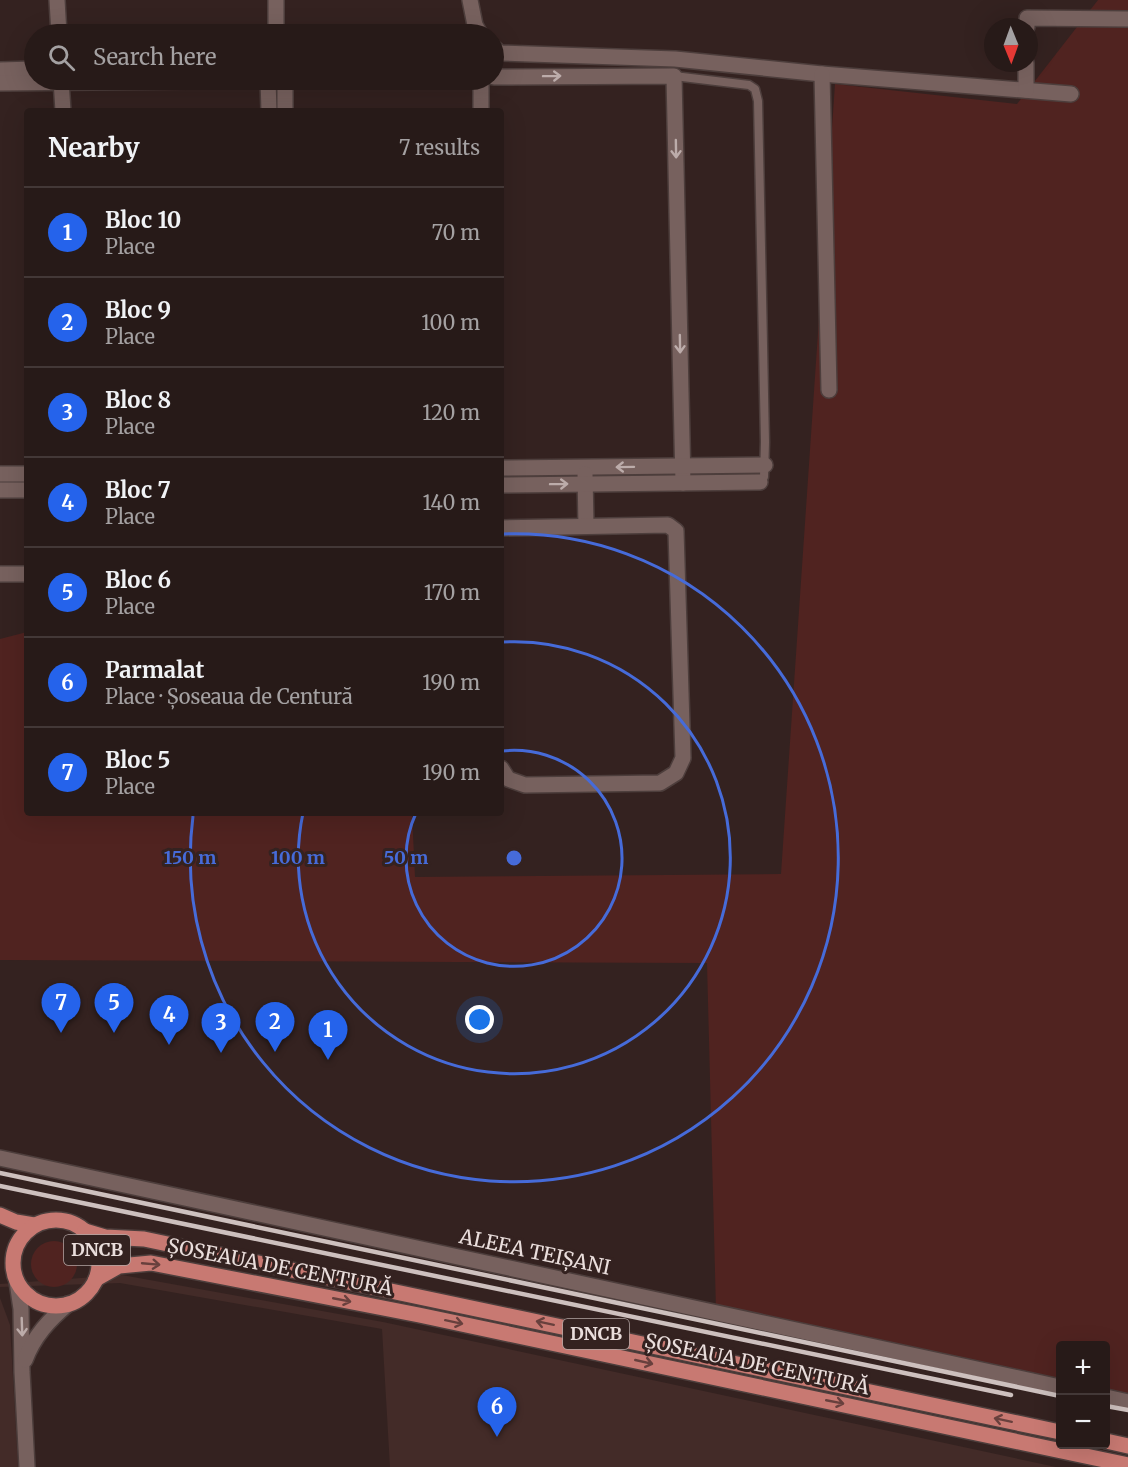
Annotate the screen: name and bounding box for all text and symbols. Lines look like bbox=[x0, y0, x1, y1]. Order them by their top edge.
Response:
north arrow bbox=[984, 18, 1038, 72]
search box bbox=[24, 24, 504, 90]
icon: search bbox=[45, 41, 78, 74]
text: Search here bbox=[93, 43, 216, 71]
one-way arrow bbox=[541, 70, 561, 82]
text: Nearby bbox=[48, 131, 140, 164]
text: 7 results bbox=[399, 135, 480, 160]
one-way arrow bbox=[670, 138, 682, 158]
text: Bloc 10 bbox=[105, 206, 181, 234]
text: 1 bbox=[63, 220, 72, 245]
text: 70 m bbox=[432, 220, 480, 245]
text: Place bbox=[105, 234, 155, 259]
text: Bloc 9 bbox=[105, 296, 171, 324]
text: 2 bbox=[62, 310, 73, 335]
text: 100 m bbox=[421, 310, 480, 335]
text: Place bbox=[105, 324, 155, 349]
one-way arrow bbox=[675, 333, 686, 353]
text: Bloc 8 bbox=[105, 386, 171, 414]
text: 3 bbox=[62, 400, 73, 425]
text: 120 m bbox=[422, 400, 480, 425]
text: Place bbox=[105, 414, 155, 439]
one-way arrow bbox=[615, 461, 635, 473]
text: Bloc 7 bbox=[105, 476, 171, 504]
one-way arrow bbox=[549, 478, 569, 490]
text: 4 bbox=[61, 490, 74, 515]
text: 140 m bbox=[423, 490, 480, 515]
text: Place bbox=[105, 504, 155, 529]
text: Bloc 6 bbox=[105, 566, 171, 594]
text: 5 bbox=[62, 580, 73, 605]
text: 170 m bbox=[424, 580, 480, 605]
text: Place bbox=[105, 594, 155, 619]
text: Parmalat bbox=[105, 656, 204, 684]
text: 6 bbox=[61, 670, 74, 695]
text: 190 m bbox=[422, 670, 480, 695]
text: Place · Șoseaua de Centură bbox=[105, 684, 353, 709]
text: Bloc 5 bbox=[105, 746, 170, 774]
text: 7 bbox=[62, 760, 74, 785]
text: 190 m bbox=[422, 760, 480, 785]
text: Place bbox=[105, 774, 155, 799]
text: 150 m bbox=[164, 846, 216, 869]
text: 100 m bbox=[271, 846, 325, 869]
text: 50 m bbox=[384, 846, 428, 869]
centre of rings bbox=[504, 848, 524, 868]
pin: 7 bbox=[42, 984, 80, 1033]
pin: 5 bbox=[94, 984, 134, 1033]
pin: 4 bbox=[150, 996, 188, 1045]
pin: 2 bbox=[256, 1002, 294, 1052]
pin: 3 bbox=[202, 1004, 240, 1053]
your location bbox=[465, 1005, 494, 1034]
pin: 1 bbox=[308, 1010, 348, 1060]
street label: ALEEA TEIȘANI bbox=[456, 1223, 613, 1281]
street label: ȘOSEAUA DE CENTURĂ bbox=[165, 1231, 396, 1302]
road number: DNCB bbox=[64, 1235, 130, 1265]
one-way arrow bbox=[140, 1259, 160, 1270]
one-way arrow bbox=[332, 1295, 352, 1306]
one-way arrow bbox=[16, 1316, 27, 1336]
one-way arrow bbox=[443, 1317, 463, 1328]
one-way arrow bbox=[536, 1317, 556, 1328]
road number: DNCB bbox=[563, 1319, 629, 1349]
street label: ȘOSEAUA DE CENTURĂ bbox=[642, 1327, 873, 1401]
map controls bbox=[1056, 1341, 1110, 1449]
button: + bbox=[1056, 1341, 1110, 1395]
one-way arrow bbox=[635, 1357, 654, 1369]
pin: 6 bbox=[478, 1388, 516, 1437]
button: − bbox=[1056, 1395, 1110, 1449]
one-way arrow bbox=[825, 1397, 845, 1408]
one-way arrow bbox=[994, 1414, 1014, 1425]

